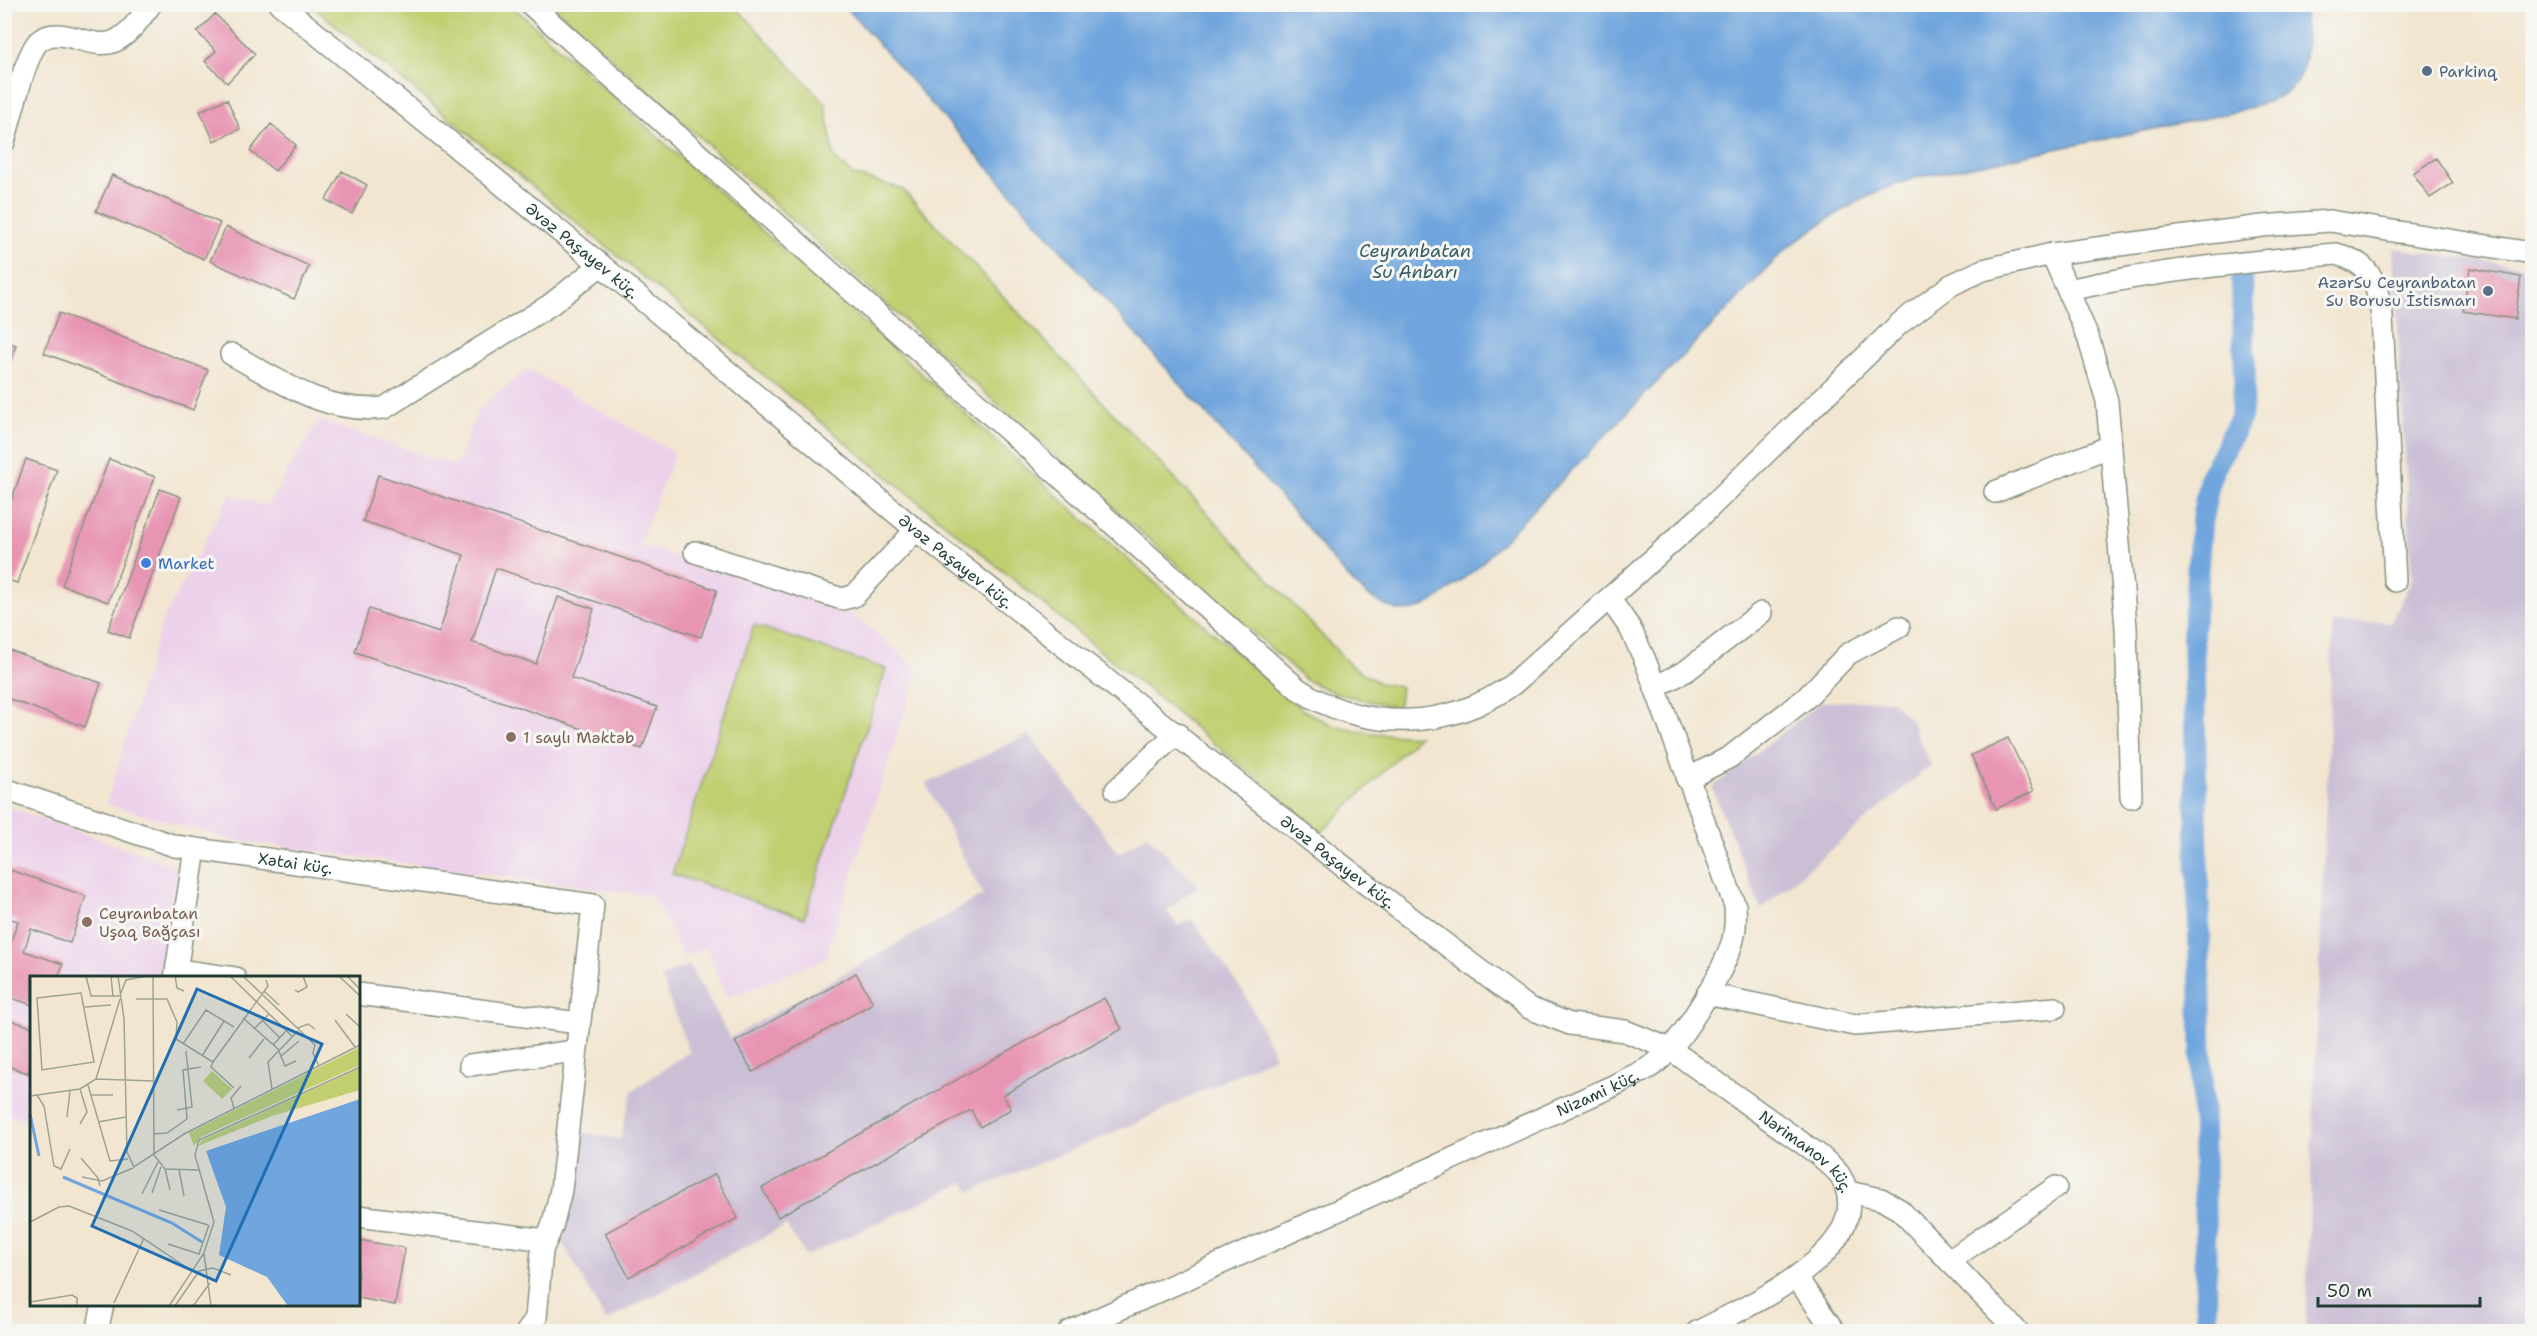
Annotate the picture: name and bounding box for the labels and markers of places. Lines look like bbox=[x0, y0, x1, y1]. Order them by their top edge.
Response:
place label: Parkinq bbox=[2439, 61, 2498, 82]
marker: Parkinq bbox=[2420, 64, 2434, 78]
place label: AzərSu Ceyranbatan Su Borusu İstismarı bbox=[2318, 272, 2476, 311]
marker: AzərSu Ceyranbatan Su Borusu İstismarı bbox=[2481, 284, 2495, 298]
place label: Market bbox=[158, 553, 215, 574]
marker: Market bbox=[139, 556, 153, 570]
place label: 1 saylı Məktəb bbox=[523, 727, 635, 748]
marker: 1 saylı Məktəb bbox=[504, 730, 518, 744]
place label: Ceyranbatan Uşaq Bağçası bbox=[99, 903, 200, 942]
marker: Ceyranbatan Uşaq Bağçası bbox=[80, 915, 94, 929]

